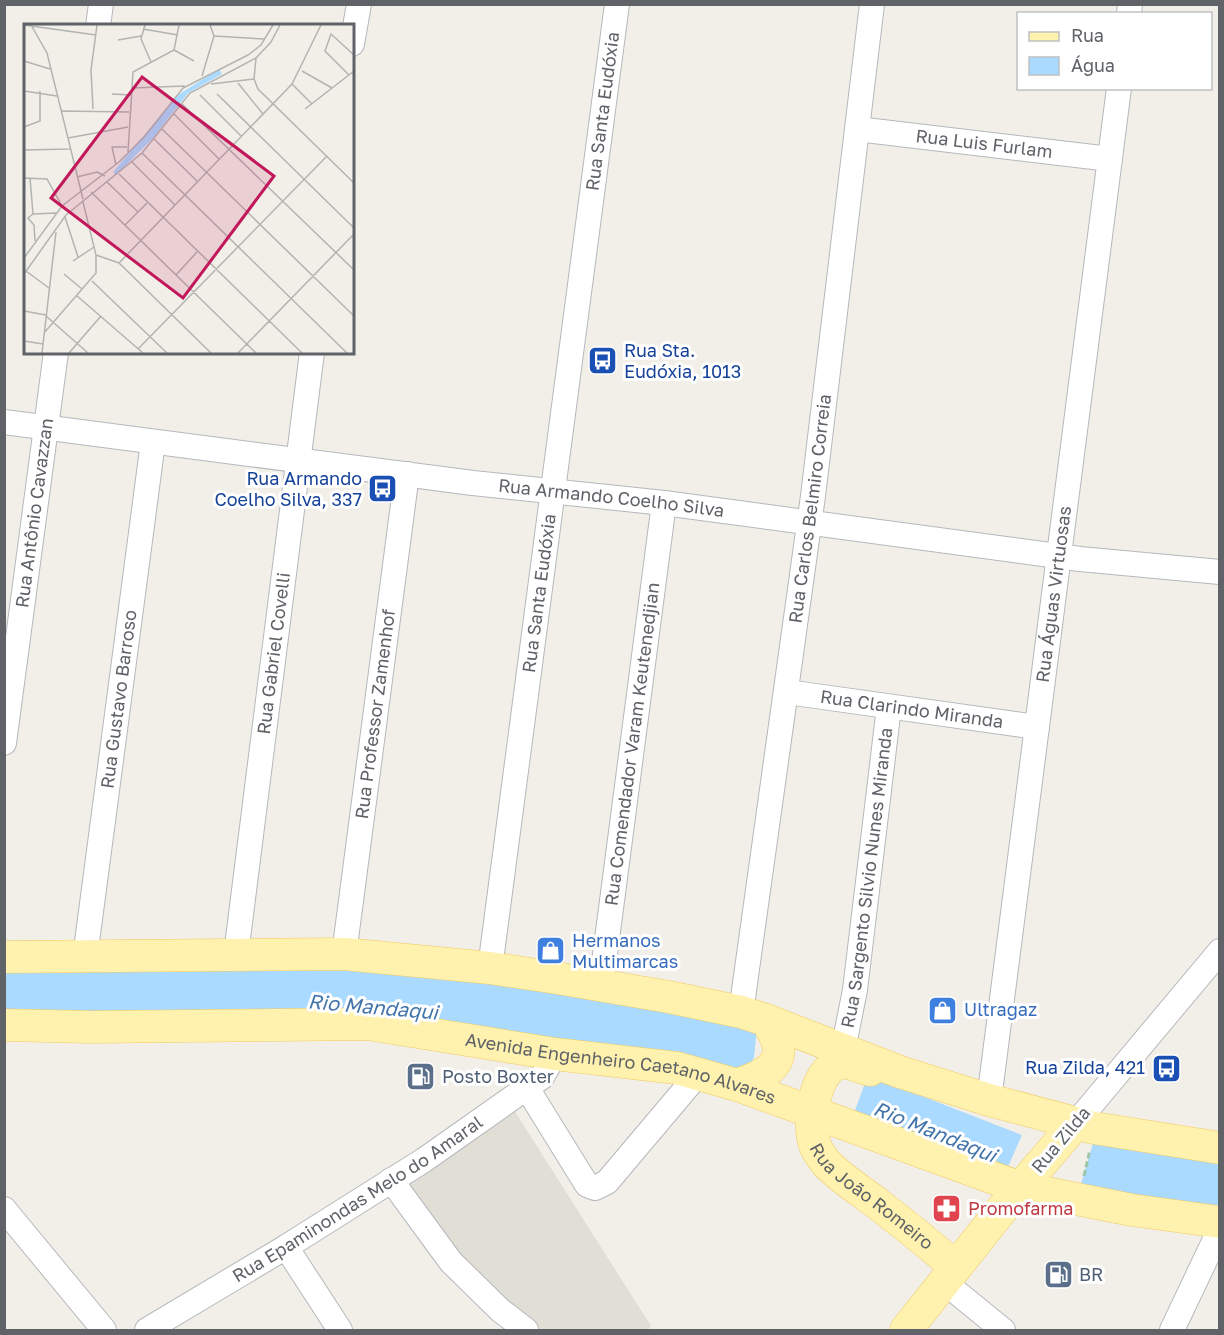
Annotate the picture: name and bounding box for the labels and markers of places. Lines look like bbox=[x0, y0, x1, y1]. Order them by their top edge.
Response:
place label: Rua Sta. Eudóxia, 1013 bbox=[624, 339, 741, 382]
bus stop icon: Rua Sta. Eudóxia, 1013 bbox=[587, 345, 619, 377]
place label: Rua Armando Coelho Silva, 337 bbox=[214, 467, 362, 510]
bus stop icon: Rua Armando Coelho Silva, 337 bbox=[367, 473, 399, 505]
place label: Hermanos Multimarcas bbox=[572, 929, 678, 972]
shop icon: Hermanos Multimarcas bbox=[535, 935, 567, 967]
shop icon: Ultragaz bbox=[927, 994, 959, 1026]
place label: Ultragaz bbox=[964, 998, 1037, 1020]
bus stop icon: Rua Zilda, 421 bbox=[1150, 1052, 1182, 1084]
place label: Rua Zilda, 421 bbox=[1025, 1056, 1145, 1078]
fuel station icon: Posto Boxter bbox=[405, 1061, 437, 1093]
place label: Posto Boxter bbox=[442, 1065, 554, 1087]
pharmacy icon: Promofarma bbox=[931, 1193, 963, 1225]
place label: Promofarma bbox=[968, 1197, 1073, 1219]
fuel station icon: BR bbox=[1042, 1259, 1074, 1291]
place label: BR bbox=[1079, 1263, 1103, 1285]

